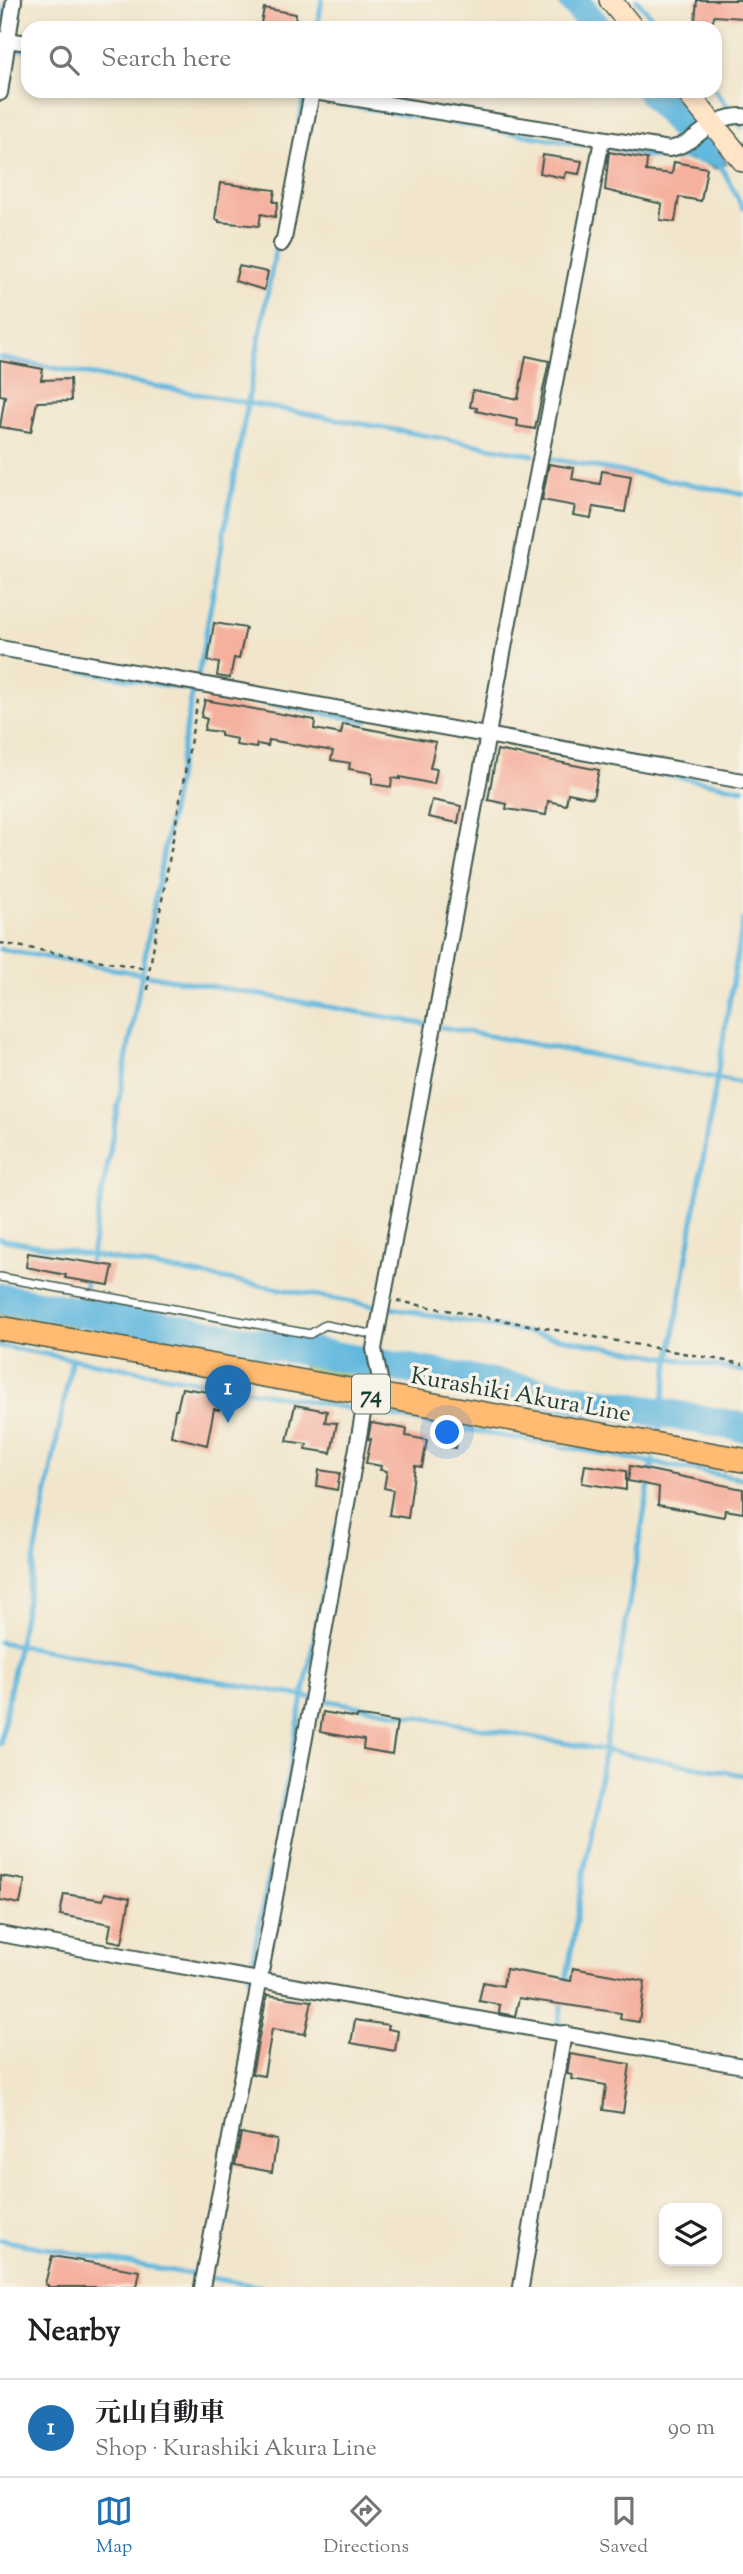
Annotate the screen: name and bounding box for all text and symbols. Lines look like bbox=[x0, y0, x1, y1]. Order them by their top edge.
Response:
search box bbox=[21, 21, 722, 98]
icon: search bbox=[45, 41, 83, 79]
text: Search here bbox=[101, 41, 231, 78]
street label: Kurashiki Akura Line bbox=[408, 1360, 634, 1432]
pin: 1 bbox=[205, 1365, 251, 1423]
road number: 74 bbox=[352, 1374, 390, 1414]
your location bbox=[430, 1415, 464, 1449]
map controls bbox=[659, 2203, 722, 2266]
button: layers bbox=[659, 2203, 722, 2266]
text: Nearby bbox=[28, 2311, 120, 2354]
text: 元山自動車 bbox=[95, 2396, 225, 2433]
text: 1 bbox=[47, 2412, 55, 2445]
text: 90 m bbox=[668, 2412, 715, 2445]
text: Shop · Kurashiki Akura Line bbox=[95, 2433, 377, 2466]
tab: Map bbox=[95, 2492, 133, 2561]
tab: Directions bbox=[323, 2492, 409, 2561]
tab: Saved bbox=[599, 2492, 648, 2561]

